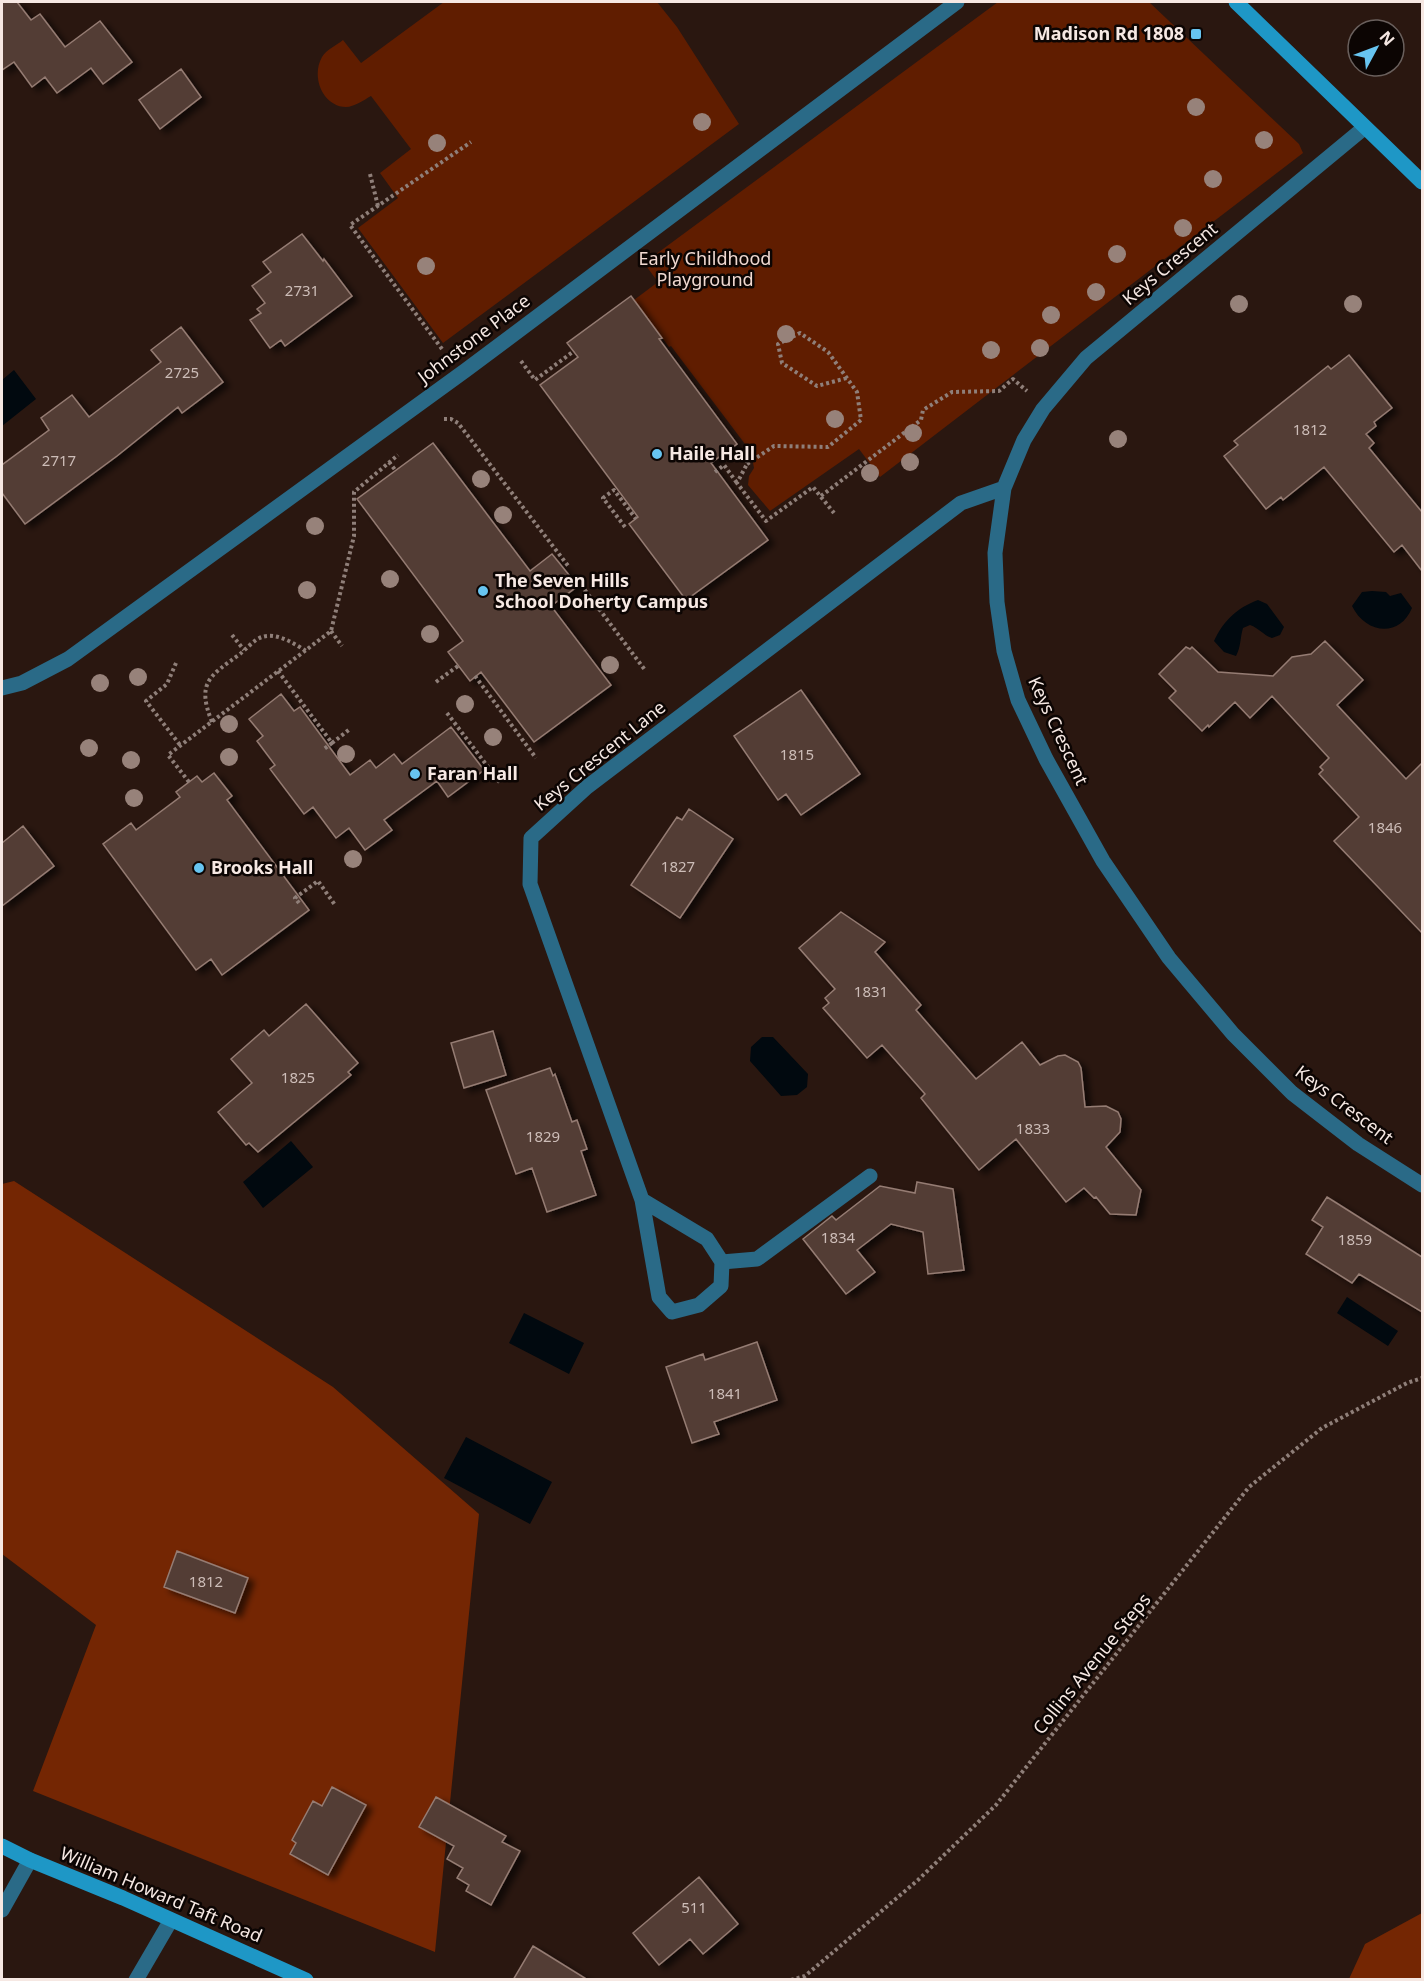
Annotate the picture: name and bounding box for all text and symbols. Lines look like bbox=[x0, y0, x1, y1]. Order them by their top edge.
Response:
north arrow bbox=[1346, 18, 1406, 78]
place label: Madison Rd 1808 bbox=[1034, 21, 1184, 45]
text: N bbox=[1375, 26, 1400, 50]
marker: Madison Rd 1808 bbox=[1189, 27, 1203, 41]
street label: Keys Crescent bbox=[1117, 216, 1222, 310]
park label: Early Childhood Playground bbox=[639, 246, 771, 291]
house number: 2731 bbox=[285, 280, 319, 300]
street label: Johnstone Place bbox=[411, 288, 534, 389]
house number: 2725 bbox=[165, 362, 199, 382]
house number: 1812 bbox=[1293, 419, 1327, 439]
place label: Haile Hall bbox=[669, 441, 755, 465]
marker: Haile Hall bbox=[650, 447, 664, 461]
house number: 2717 bbox=[42, 450, 76, 470]
place label: The Seven Hills School Doherty Campus bbox=[495, 568, 708, 613]
marker: The Seven Hills School Doherty Campus bbox=[476, 584, 490, 598]
street label: Keys Crescent bbox=[1023, 672, 1095, 789]
street label: Keys Crescent Lane bbox=[529, 695, 670, 816]
house number: 1815 bbox=[780, 744, 814, 764]
place label: Faran Hall bbox=[427, 761, 518, 785]
marker: Faran Hall bbox=[408, 767, 422, 781]
house number: 1846 bbox=[1368, 817, 1402, 837]
place label: Brooks Hall bbox=[211, 855, 313, 879]
house number: 1827 bbox=[661, 856, 695, 876]
marker: Brooks Hall bbox=[192, 861, 206, 875]
house number: 1831 bbox=[854, 981, 888, 1001]
street label: Keys Crescent bbox=[1291, 1059, 1399, 1149]
house number: 1825 bbox=[281, 1067, 315, 1087]
house number: 1833 bbox=[1016, 1118, 1050, 1138]
house number: 1829 bbox=[526, 1126, 560, 1146]
house number: 1834 bbox=[821, 1227, 856, 1247]
house number: 1859 bbox=[1338, 1229, 1372, 1249]
house number: 1841 bbox=[708, 1383, 742, 1403]
house number: 1812 bbox=[189, 1571, 223, 1591]
street label: Collins Avenue Steps bbox=[1027, 1588, 1156, 1739]
street label: William Howard Taft Road bbox=[57, 1841, 266, 1948]
house number: 511 bbox=[681, 1897, 707, 1917]

